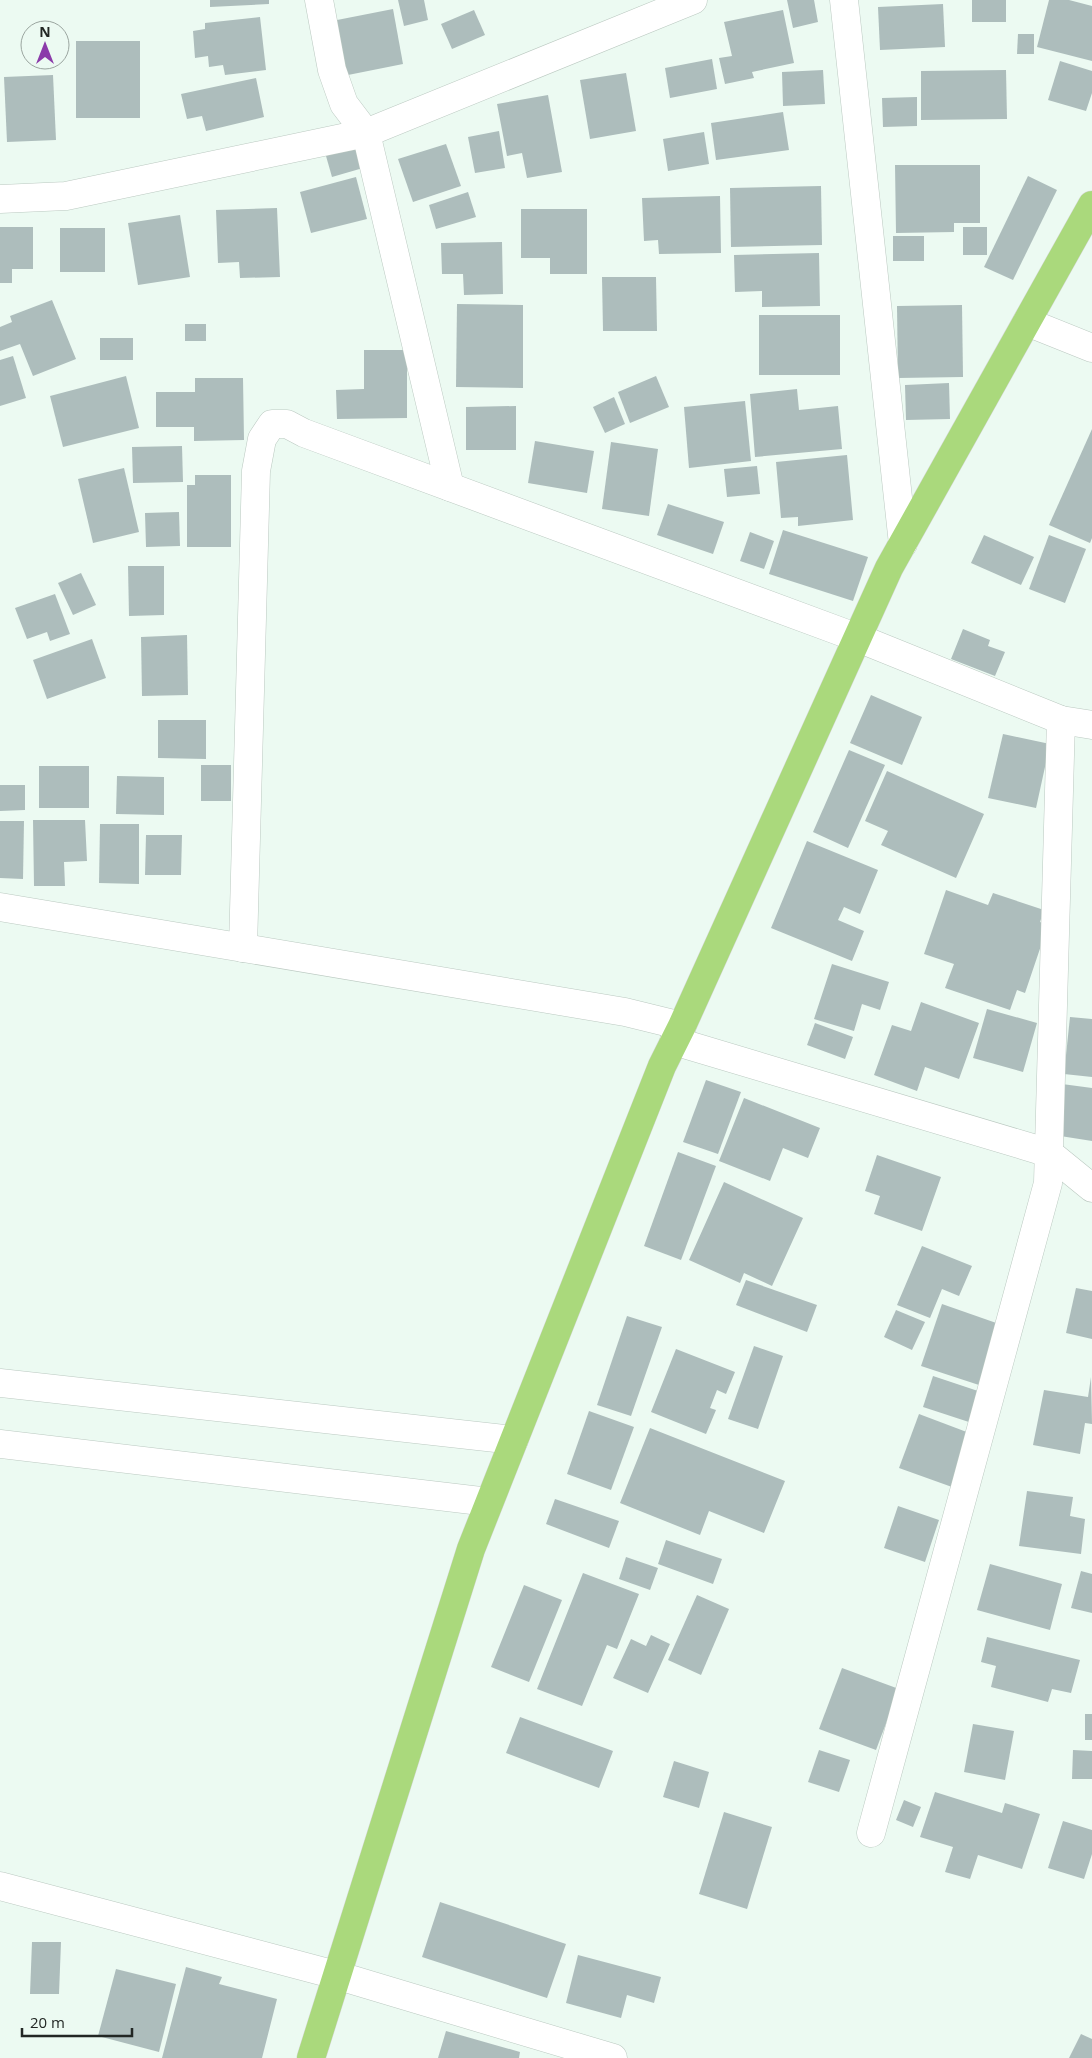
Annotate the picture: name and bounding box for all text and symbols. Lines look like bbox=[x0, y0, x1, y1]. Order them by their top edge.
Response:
north arrow bbox=[20, 20, 70, 70]
text: N bbox=[39, 22, 51, 41]
scale bar bbox=[22, 2006, 132, 2038]
text: 20 m bbox=[30, 2012, 65, 2032]

